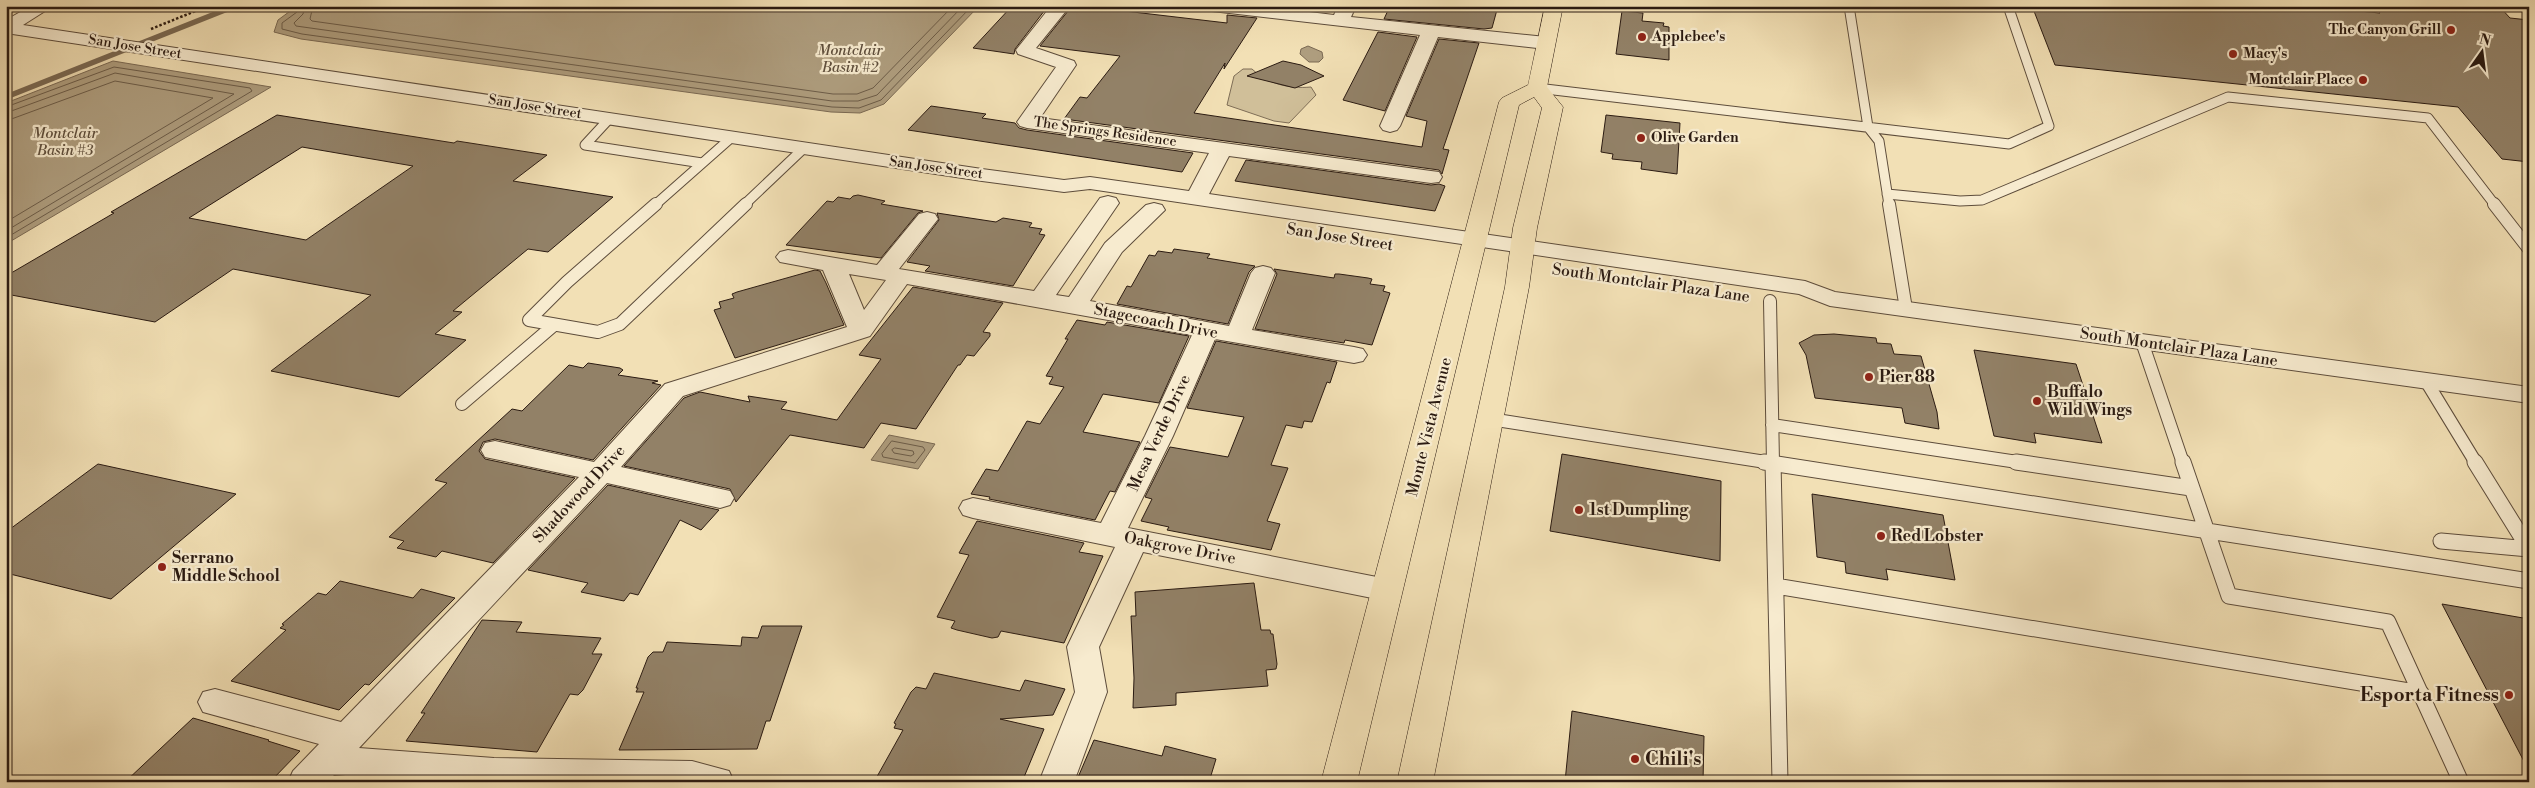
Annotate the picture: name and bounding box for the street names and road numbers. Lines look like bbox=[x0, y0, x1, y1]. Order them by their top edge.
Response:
street label: San Jose Street bbox=[87, 31, 183, 63]
street label: San Jose Street bbox=[487, 91, 583, 123]
street label: The Springs Residence bbox=[1032, 113, 1178, 151]
street label: San Jose Street bbox=[888, 153, 984, 183]
street label: San Jose Street bbox=[1285, 219, 1395, 255]
street label: South Montclair Plaza Lane bbox=[1551, 259, 1751, 307]
street label: Stagecoach Drive bbox=[1092, 299, 1220, 343]
street label: South Montclair Plaza Lane bbox=[2079, 323, 2279, 371]
street label: Monte Vista Avenue bbox=[1402, 355, 1456, 499]
street label: Mesa Verde Drive bbox=[1123, 371, 1195, 495]
street label: Shadowood Drive bbox=[529, 441, 629, 547]
street label: Oakgrove Drive bbox=[1122, 527, 1238, 569]

